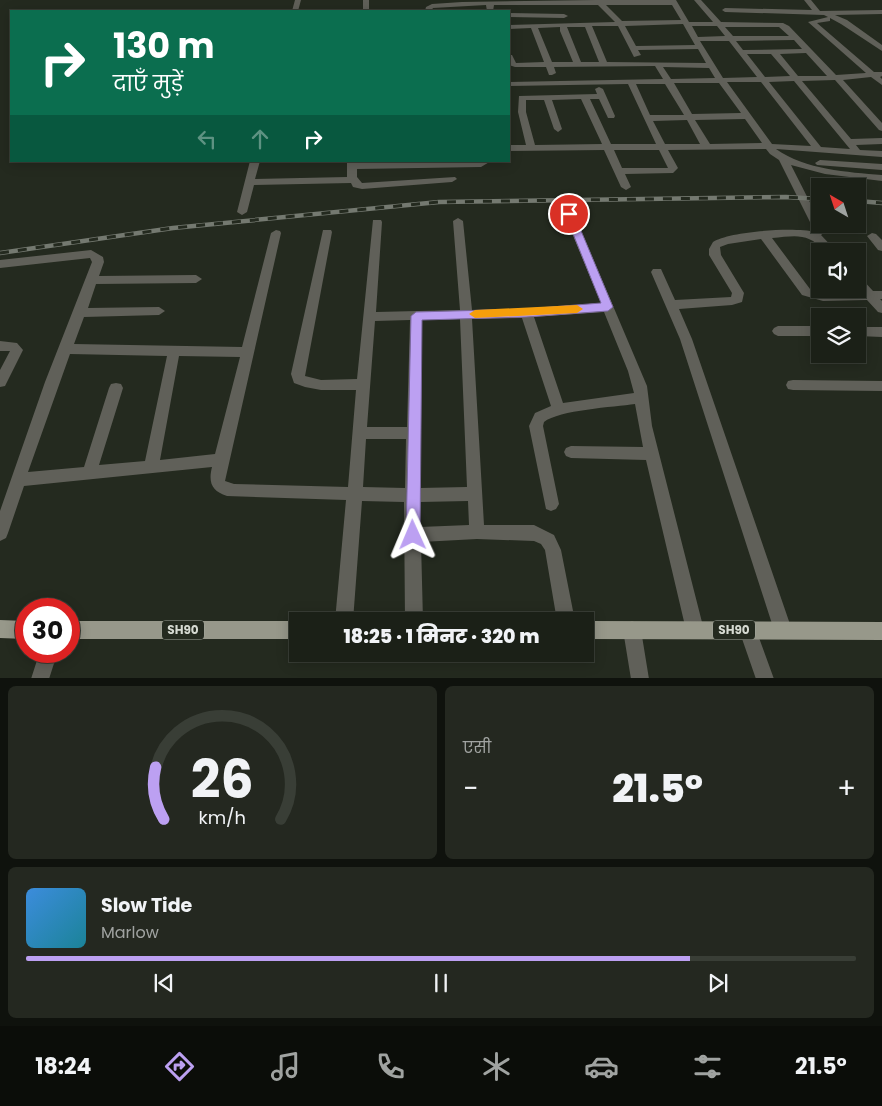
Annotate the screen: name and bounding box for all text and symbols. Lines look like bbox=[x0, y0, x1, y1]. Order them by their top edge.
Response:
text: 130 m bbox=[113, 21, 215, 70]
icon: right bbox=[30, 30, 95, 95]
text: दाएँ मुड़ें bbox=[113, 68, 183, 99]
icon: left bbox=[193, 125, 221, 153]
icon: ahead bbox=[246, 125, 274, 153]
icon: right bbox=[299, 125, 327, 153]
north arrow bbox=[811, 178, 866, 232]
map controls bbox=[811, 178, 866, 363]
pin bbox=[548, 193, 590, 235]
icon: arrive bbox=[555, 200, 583, 228]
button: sound bbox=[811, 243, 866, 298]
button: layers bbox=[811, 308, 866, 363]
position arrow bbox=[386, 508, 438, 560]
speed limit sign: 30 bbox=[15, 598, 80, 663]
road number: SH90 bbox=[162, 620, 204, 640]
road number: SH90 bbox=[713, 620, 755, 640]
text: 18:25 · 1 मिनट · 320 m bbox=[344, 623, 540, 650]
text: एसी bbox=[463, 736, 491, 759]
text: 26 bbox=[191, 743, 254, 816]
text: 21.5° bbox=[612, 762, 703, 815]
text: − bbox=[463, 769, 478, 808]
text: + bbox=[837, 769, 856, 808]
text: km/h bbox=[199, 805, 246, 830]
text: Slow Tide bbox=[101, 892, 192, 919]
text: Marlow bbox=[101, 921, 159, 944]
icon: previous bbox=[150, 969, 178, 997]
icon: pause bbox=[427, 969, 455, 997]
icon: next bbox=[704, 969, 732, 997]
icon: directions bbox=[162, 1049, 197, 1084]
icon: music bbox=[268, 1049, 303, 1084]
icon: phone bbox=[373, 1049, 408, 1084]
icon: climate bbox=[479, 1049, 514, 1084]
icon: car bbox=[584, 1049, 619, 1084]
icon: filters bbox=[690, 1049, 725, 1084]
text: 18:24 bbox=[35, 1051, 91, 1082]
text: 21.5° bbox=[795, 1051, 847, 1082]

